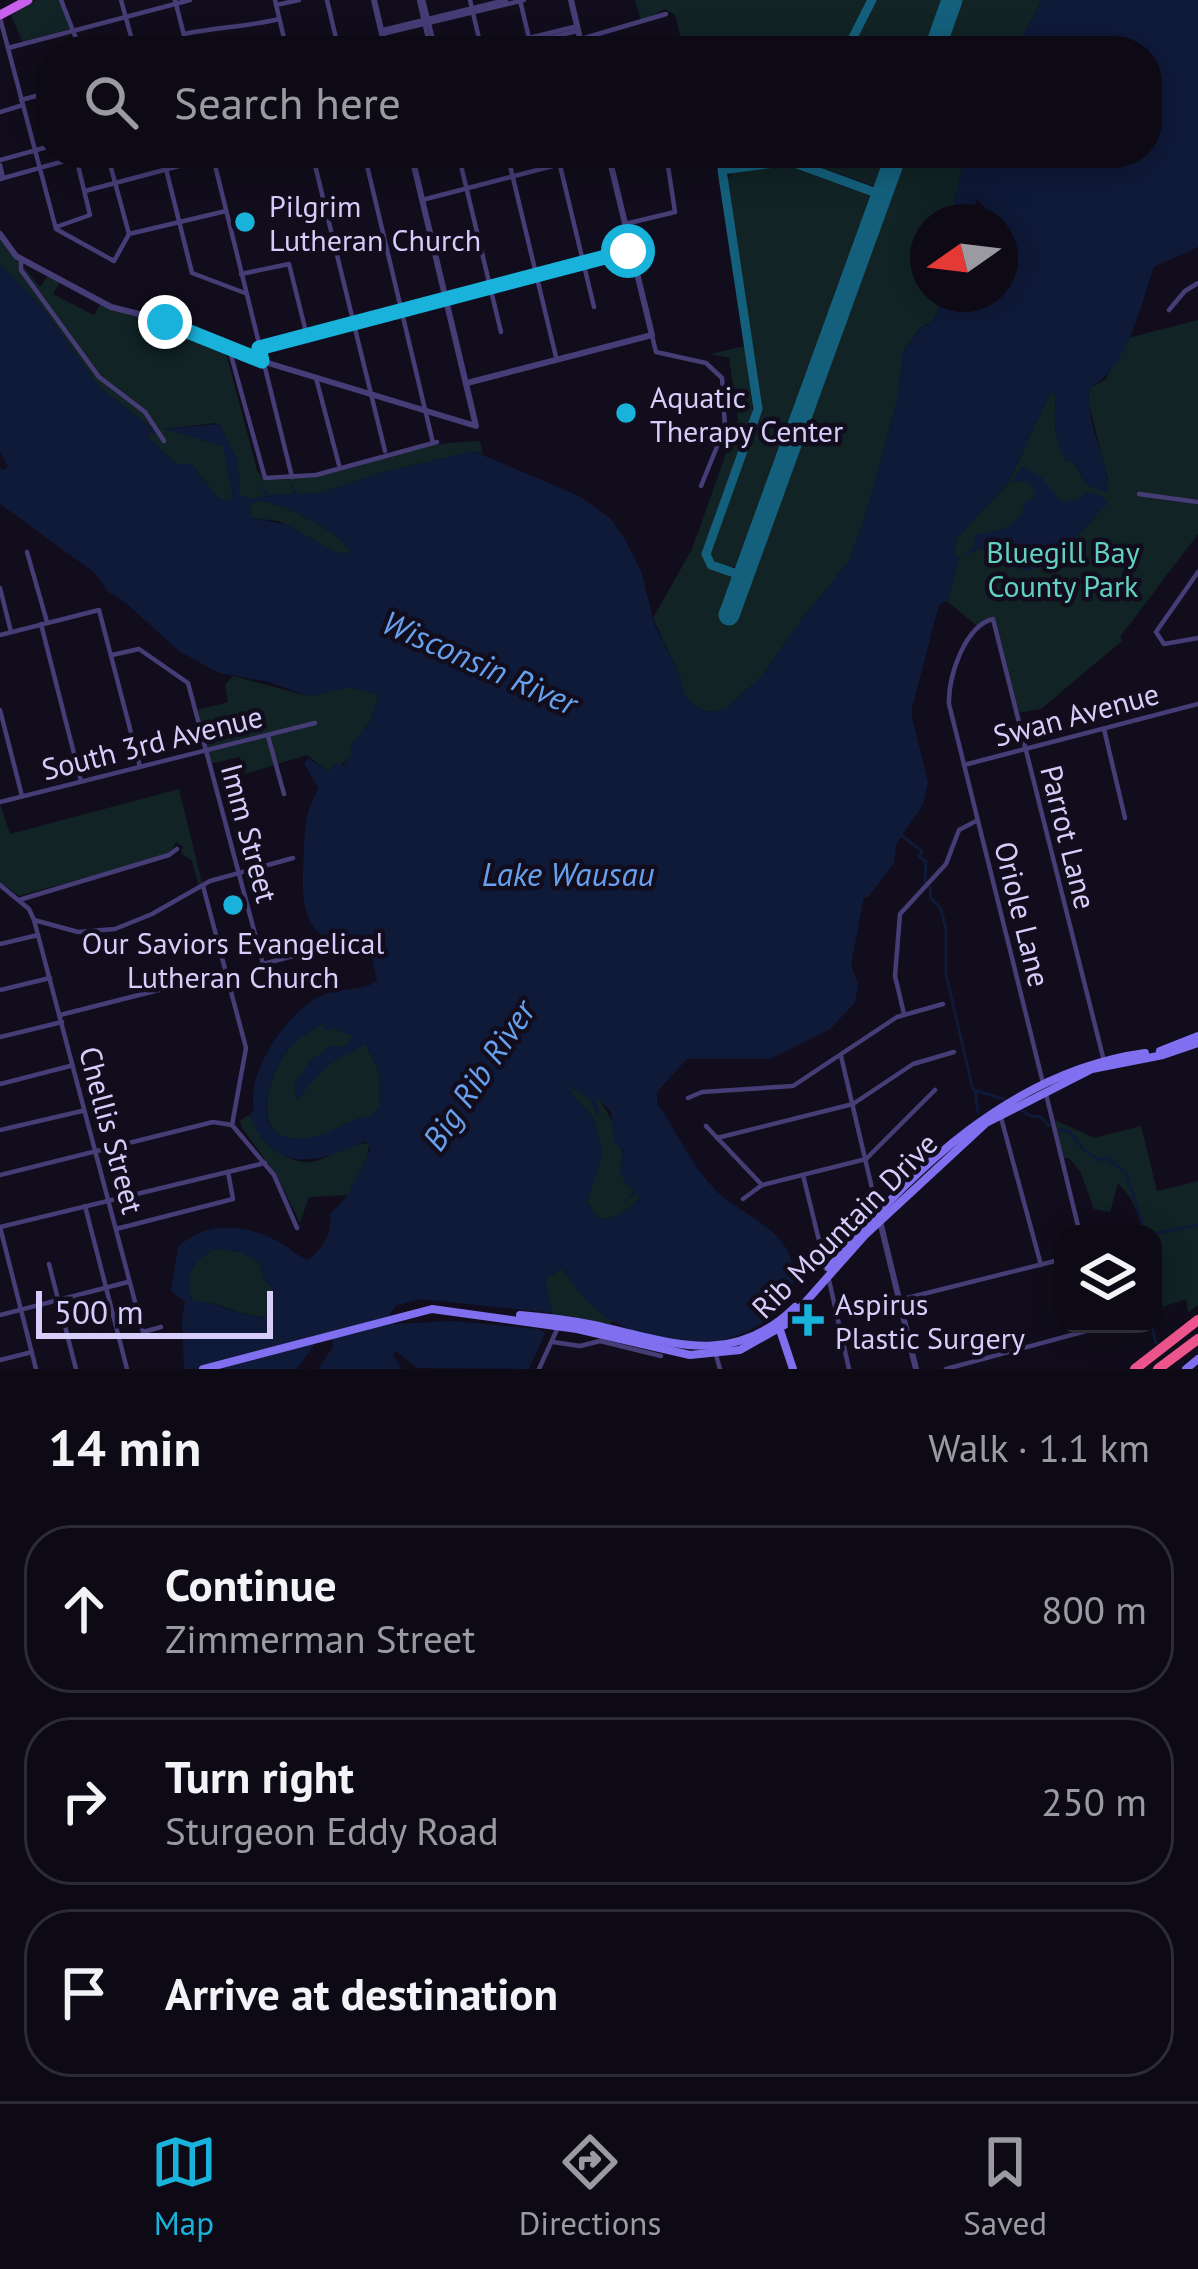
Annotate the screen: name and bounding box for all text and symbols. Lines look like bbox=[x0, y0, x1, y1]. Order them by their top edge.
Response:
search box bbox=[36, 36, 1162, 168]
icon: search bbox=[78, 69, 144, 135]
text: Search here bbox=[174, 73, 401, 131]
place label: Pilgrim Lutheran Church bbox=[269, 186, 481, 259]
north arrow bbox=[910, 204, 1018, 312]
marker: Pilgrim Lutheran Church bbox=[232, 209, 258, 235]
route start bbox=[601, 224, 655, 278]
route end bbox=[138, 295, 192, 349]
place label: Aquatic Therapy Center bbox=[650, 377, 843, 450]
marker: Aquatic Therapy Center bbox=[613, 400, 639, 426]
park label: Bluegill Bay County Park bbox=[986, 532, 1140, 605]
water label: Wisconsin River bbox=[376, 600, 586, 725]
street label: Swan Avenue bbox=[989, 673, 1163, 755]
street label: South 3rd Avenue bbox=[38, 696, 266, 788]
street label: Imm Street bbox=[213, 759, 287, 907]
street label: Parrot Lane bbox=[1032, 761, 1106, 913]
street label: Oriole Lane bbox=[986, 837, 1060, 991]
water label: Lake Wausau bbox=[482, 852, 654, 895]
marker: Our Saviors Evangelical Lutheran Church bbox=[220, 892, 246, 918]
place label: Our Saviors Evangelical Lutheran Church bbox=[82, 923, 384, 996]
water label: Big Rib River bbox=[412, 990, 545, 1158]
street label: Chellis Street bbox=[71, 1042, 153, 1218]
street label: Rib Mountain Drive bbox=[743, 1124, 945, 1326]
map controls bbox=[1054, 1225, 1162, 1333]
button: layers bbox=[1054, 1225, 1162, 1333]
place label: Aspirus Plastic Surgery bbox=[835, 1284, 1025, 1357]
scale bar bbox=[36, 1285, 273, 1338]
text: 500 m bbox=[54, 1290, 144, 1333]
marker: Aspirus Plastic Surgery bbox=[792, 1304, 824, 1336]
text: 14 min bbox=[48, 1414, 201, 1480]
text: Walk · 1.1 km bbox=[928, 1422, 1150, 1473]
text: Continue bbox=[165, 1555, 337, 1613]
icon: ahead bbox=[51, 1576, 117, 1642]
text: 800 m bbox=[1041, 1584, 1147, 1635]
text: Zimmerman Street bbox=[165, 1613, 475, 1664]
text: Turn right bbox=[165, 1747, 354, 1805]
icon: right bbox=[51, 1768, 117, 1834]
text: 250 m bbox=[1041, 1776, 1147, 1827]
text: Sturgeon Eddy Road bbox=[165, 1805, 499, 1856]
icon: arrive bbox=[51, 1960, 117, 2026]
text: Arrive at destination bbox=[165, 1964, 558, 2022]
tab: Map bbox=[151, 2129, 217, 2244]
tab: Directions bbox=[519, 2129, 661, 2244]
tab: Saved bbox=[963, 2129, 1047, 2244]

